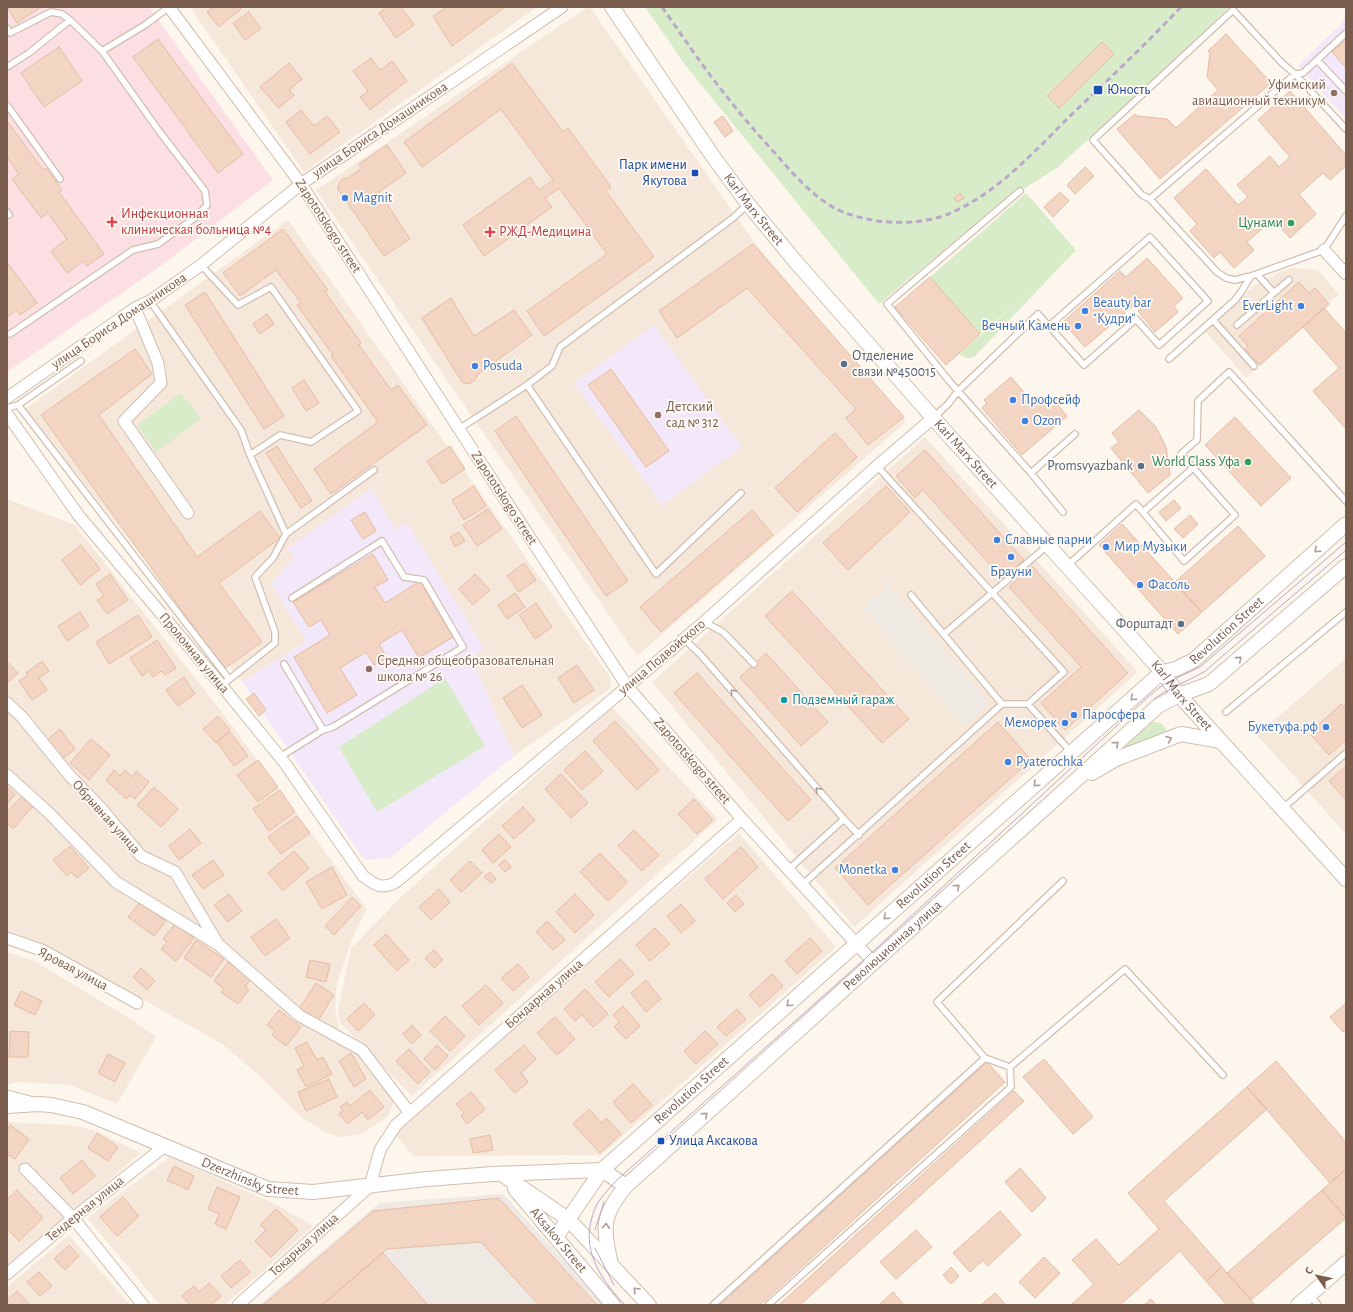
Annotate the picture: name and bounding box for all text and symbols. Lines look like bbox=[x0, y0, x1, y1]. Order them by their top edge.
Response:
place label: Уфимский авиационный техникум bbox=[1192, 78, 1326, 108]
street label: улица Бориса Домашникова bbox=[309, 79, 451, 181]
place label: Юность bbox=[1107, 83, 1150, 97]
marker: Юность bbox=[1092, 84, 1104, 96]
marker: Уфимский авиационный техникум bbox=[1329, 88, 1339, 98]
place label: Парк имени Якутова bbox=[619, 158, 688, 188]
marker: Парк имени Якутова bbox=[690, 168, 700, 178]
street label: Karl Marx Street bbox=[721, 171, 786, 248]
street label: Zapototskogo street bbox=[292, 176, 364, 276]
place label: Magnit bbox=[353, 191, 393, 205]
marker: Magnit bbox=[340, 193, 350, 203]
place label: Инфекционная клиническая больница №4 bbox=[121, 207, 272, 237]
marker: Инфекционная клиническая больница №4 bbox=[106, 216, 118, 228]
place label: Цунами bbox=[1238, 216, 1283, 230]
marker: Цунами bbox=[1286, 218, 1296, 228]
place label: РЖД-Медицина bbox=[499, 225, 592, 239]
marker: РЖД-Медицина bbox=[484, 226, 496, 238]
street label: улица Бориса Домашникова bbox=[48, 270, 190, 372]
place label: Beauty bar "Кудри" bbox=[1093, 296, 1152, 326]
place label: EverLight bbox=[1242, 299, 1294, 313]
marker: EverLight bbox=[1296, 301, 1306, 311]
marker: Beauty bar "Кудри" bbox=[1080, 306, 1090, 316]
place label: Вечный Камень bbox=[981, 319, 1070, 333]
marker: Вечный Камень bbox=[1073, 321, 1083, 331]
place label: Отделение связи №450015 bbox=[852, 349, 936, 379]
place label: Posuda bbox=[483, 359, 523, 373]
marker: Отделение связи №450015 bbox=[839, 359, 849, 369]
marker: Posuda bbox=[470, 361, 480, 371]
place label: Профсейф bbox=[1021, 393, 1081, 407]
marker: Профсейф bbox=[1008, 395, 1018, 405]
place label: Детский сад № 312 bbox=[666, 400, 719, 430]
marker: Детский сад № 312 bbox=[653, 410, 663, 420]
place label: Ozon bbox=[1033, 414, 1061, 428]
marker: Ozon bbox=[1020, 416, 1030, 426]
street label: Karl Marx Street bbox=[931, 417, 1001, 492]
street label: Zapototskogo street bbox=[468, 448, 540, 548]
place label: World Class Уфа bbox=[1152, 455, 1241, 469]
marker: World Class Уфа bbox=[1243, 457, 1253, 467]
place label: Promsvyazbank bbox=[1047, 459, 1134, 473]
marker: Promsvyazbank bbox=[1136, 461, 1146, 471]
place label: Славные парни bbox=[1005, 533, 1092, 547]
marker: Славные парни bbox=[992, 535, 1002, 545]
place label: Мир Музыки bbox=[1114, 540, 1187, 554]
marker: Мир Музыки bbox=[1101, 542, 1111, 552]
one-way arrow bbox=[1314, 546, 1322, 553]
marker: Брауни bbox=[1006, 552, 1016, 562]
place label: Брауни bbox=[990, 565, 1032, 579]
place label: Фасоль bbox=[1148, 578, 1190, 592]
marker: Фасоль bbox=[1135, 580, 1145, 590]
street label: Revolution Street bbox=[1187, 594, 1267, 667]
street label: Проломная улица bbox=[156, 610, 232, 696]
street label: улица Подвойского bbox=[615, 617, 708, 698]
place label: Форштадт bbox=[1116, 617, 1174, 631]
marker: Форштадт bbox=[1176, 619, 1186, 629]
place label: Средняя общеобразовательная школа № 26 bbox=[377, 654, 554, 684]
one-way arrow bbox=[1234, 656, 1241, 663]
street label: Karl Marx Street bbox=[1148, 658, 1215, 734]
marker: Средняя общеобразовательная школа № 26 bbox=[364, 664, 374, 674]
one-way arrow bbox=[730, 689, 737, 696]
place label: Подземный гараж bbox=[792, 693, 895, 707]
one-way arrow bbox=[1130, 693, 1138, 701]
marker: Подземный гараж bbox=[779, 695, 789, 705]
place label: Паросфера bbox=[1082, 708, 1146, 722]
marker: Паросфера bbox=[1069, 710, 1079, 720]
street label: Zapototskogo street bbox=[651, 715, 733, 807]
place label: Меморек bbox=[1004, 716, 1058, 730]
marker: Меморек bbox=[1060, 718, 1070, 728]
place label: Букетуфа.рф bbox=[1247, 720, 1318, 734]
marker: Букетуфа.рф bbox=[1321, 722, 1331, 732]
one-way arrow bbox=[1166, 735, 1173, 743]
one-way arrow bbox=[1111, 741, 1119, 748]
place label: Pyaterochka bbox=[1016, 755, 1083, 769]
marker: Pyaterochka bbox=[1003, 757, 1013, 767]
street label: Обрывная улица bbox=[69, 777, 143, 857]
one-way arrow bbox=[1033, 780, 1040, 787]
one-way arrow bbox=[816, 787, 823, 794]
street label: Revolution Street bbox=[894, 838, 974, 912]
place label: Monetka bbox=[839, 863, 888, 877]
marker: Monetka bbox=[890, 865, 900, 875]
one-way arrow bbox=[952, 884, 960, 892]
street label: Революционная улица bbox=[841, 897, 945, 993]
one-way arrow bbox=[883, 913, 891, 920]
street label: Яровая улица bbox=[36, 945, 111, 993]
street label: Бондарная улица bbox=[502, 956, 586, 1032]
one-way arrow bbox=[786, 999, 794, 1006]
street label: Revolution Street bbox=[652, 1054, 732, 1127]
one-way arrow bbox=[700, 1113, 708, 1120]
place label: Улица Аксакова bbox=[669, 1134, 758, 1148]
marker: Улица Аксакова bbox=[656, 1136, 666, 1146]
street label: Dzerzhinsky Street bbox=[199, 1155, 300, 1198]
street label: Тендерная улица bbox=[43, 1173, 127, 1245]
street label: Aksakov Street bbox=[527, 1205, 590, 1276]
street label: Токарная улица bbox=[267, 1210, 342, 1280]
one-way arrow bbox=[601, 1223, 610, 1229]
north arrow bbox=[1297, 1256, 1337, 1296]
text: С bbox=[1303, 1265, 1315, 1276]
one-way arrow bbox=[633, 1288, 640, 1295]

